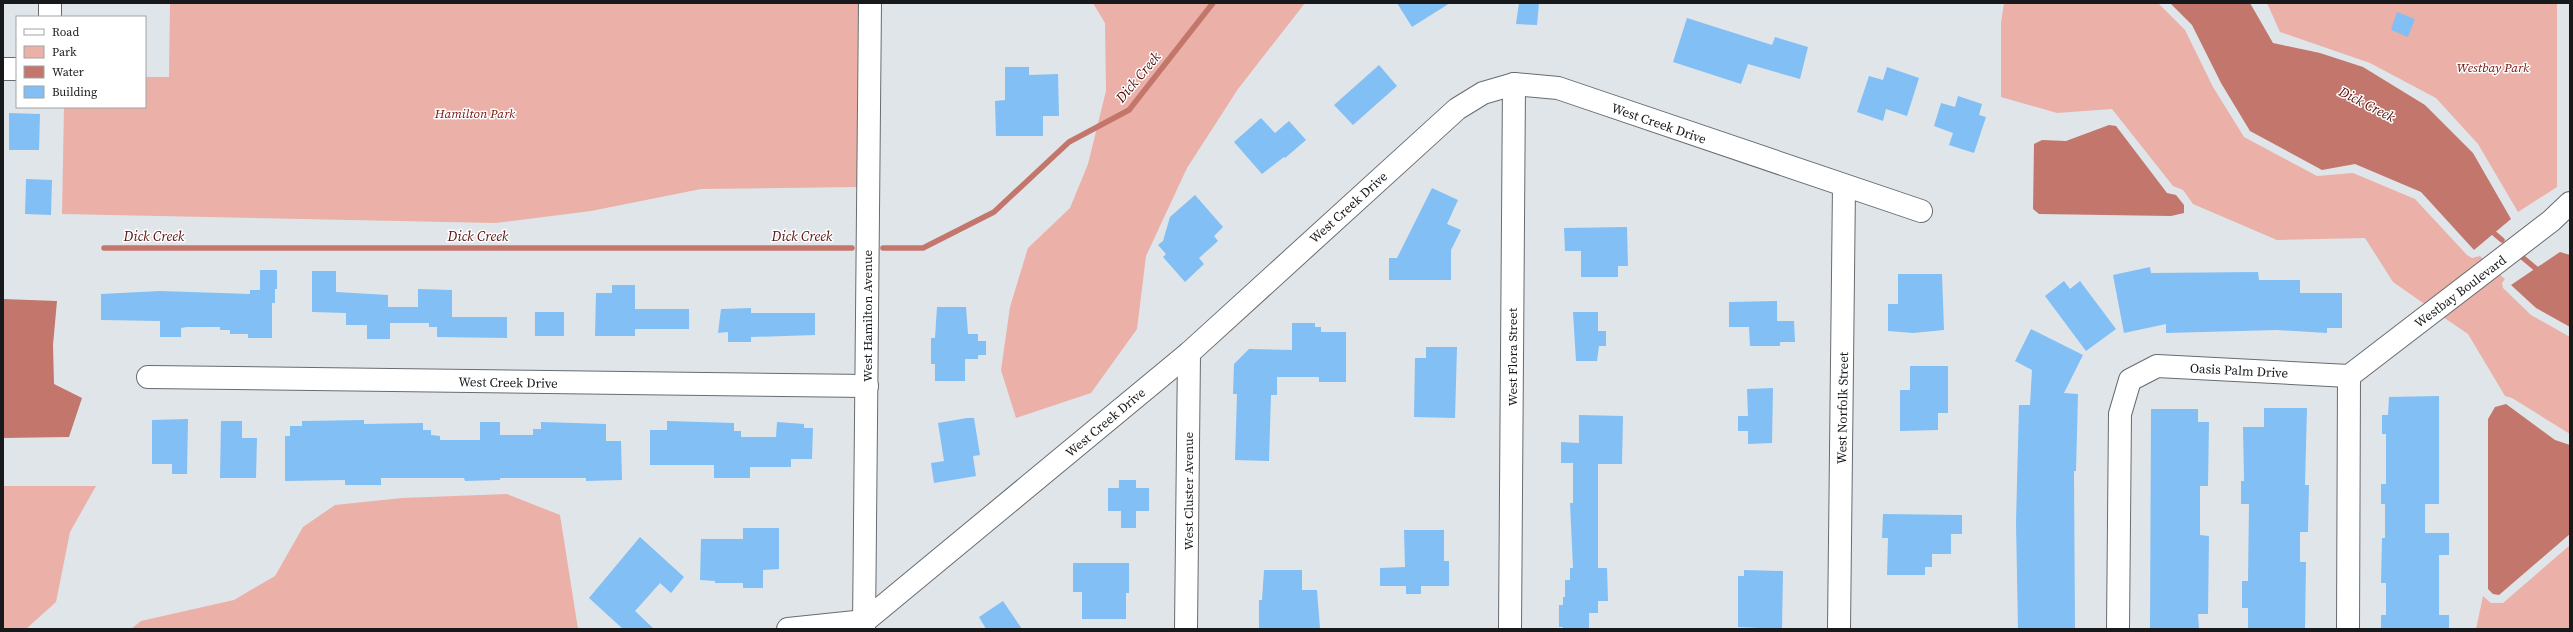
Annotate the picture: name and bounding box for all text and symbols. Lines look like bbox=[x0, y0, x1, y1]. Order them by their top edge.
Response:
legend bbox=[16, 16, 146, 108]
text: Road bbox=[52, 24, 79, 40]
text: Park bbox=[52, 44, 77, 60]
water label: Dick Creek bbox=[1110, 47, 1165, 107]
park label: Westbay Park bbox=[2457, 59, 2530, 76]
text: Water bbox=[52, 64, 84, 80]
water label: Dick Creek bbox=[2334, 81, 2399, 127]
text: Building bbox=[52, 84, 97, 100]
street label: West Creek Drive bbox=[1609, 99, 1709, 148]
park label: Hamilton Park bbox=[434, 105, 516, 122]
street label: West Creek Drive bbox=[1306, 168, 1391, 247]
water label: Dick Creek bbox=[123, 226, 185, 246]
water label: Dick Creek bbox=[447, 226, 509, 246]
water label: Dick Creek bbox=[771, 226, 833, 246]
street label: West Hamilton Avenue bbox=[859, 250, 876, 382]
street label: Westbay Boulevard bbox=[2411, 251, 2510, 331]
street label: West Flora Street bbox=[1504, 307, 1521, 406]
street label: West Norfolk Street bbox=[1833, 351, 1852, 464]
street label: Oasis Palm Drive bbox=[2189, 359, 2289, 382]
street label: West Creek Drive bbox=[458, 373, 558, 392]
street label: West Creek Drive bbox=[1062, 384, 1149, 461]
street label: West Cluster Avenue bbox=[1180, 431, 1197, 550]

